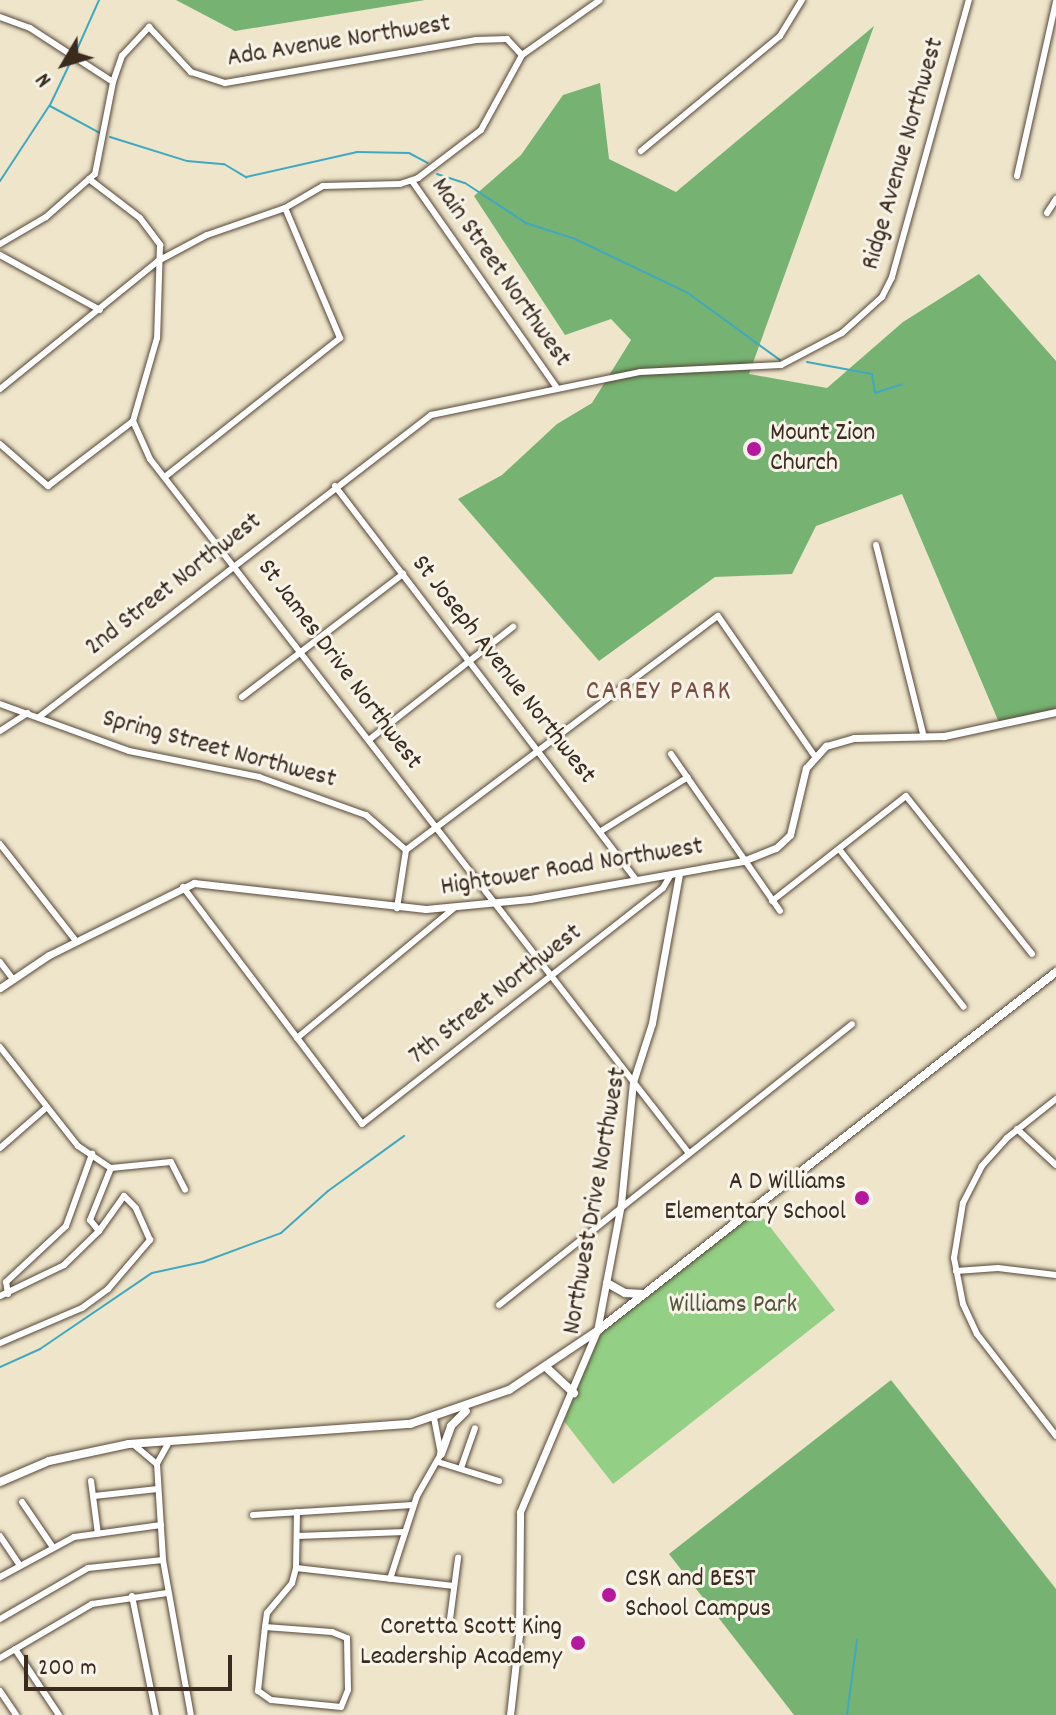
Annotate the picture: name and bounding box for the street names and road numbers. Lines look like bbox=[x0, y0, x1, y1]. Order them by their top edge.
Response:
street label: Ada Avenue Northwest bbox=[225, 9, 453, 75]
street label: Ridge Avenue Northwest bbox=[856, 34, 952, 274]
street label: Main Street Northwest bbox=[423, 172, 577, 374]
street label: 2nd Street Northwest bbox=[80, 507, 268, 663]
street label: St Joseph Avenue Northwest bbox=[404, 549, 602, 791]
street label: St James Drive Northwest bbox=[250, 554, 428, 776]
street label: Spring Street Northwest bbox=[99, 704, 339, 796]
street label: Hightower Road Northwest bbox=[439, 832, 705, 904]
street label: 7th Street Northwest bbox=[403, 918, 589, 1072]
street label: Northwest Drive Northwest bbox=[557, 1065, 635, 1337]

